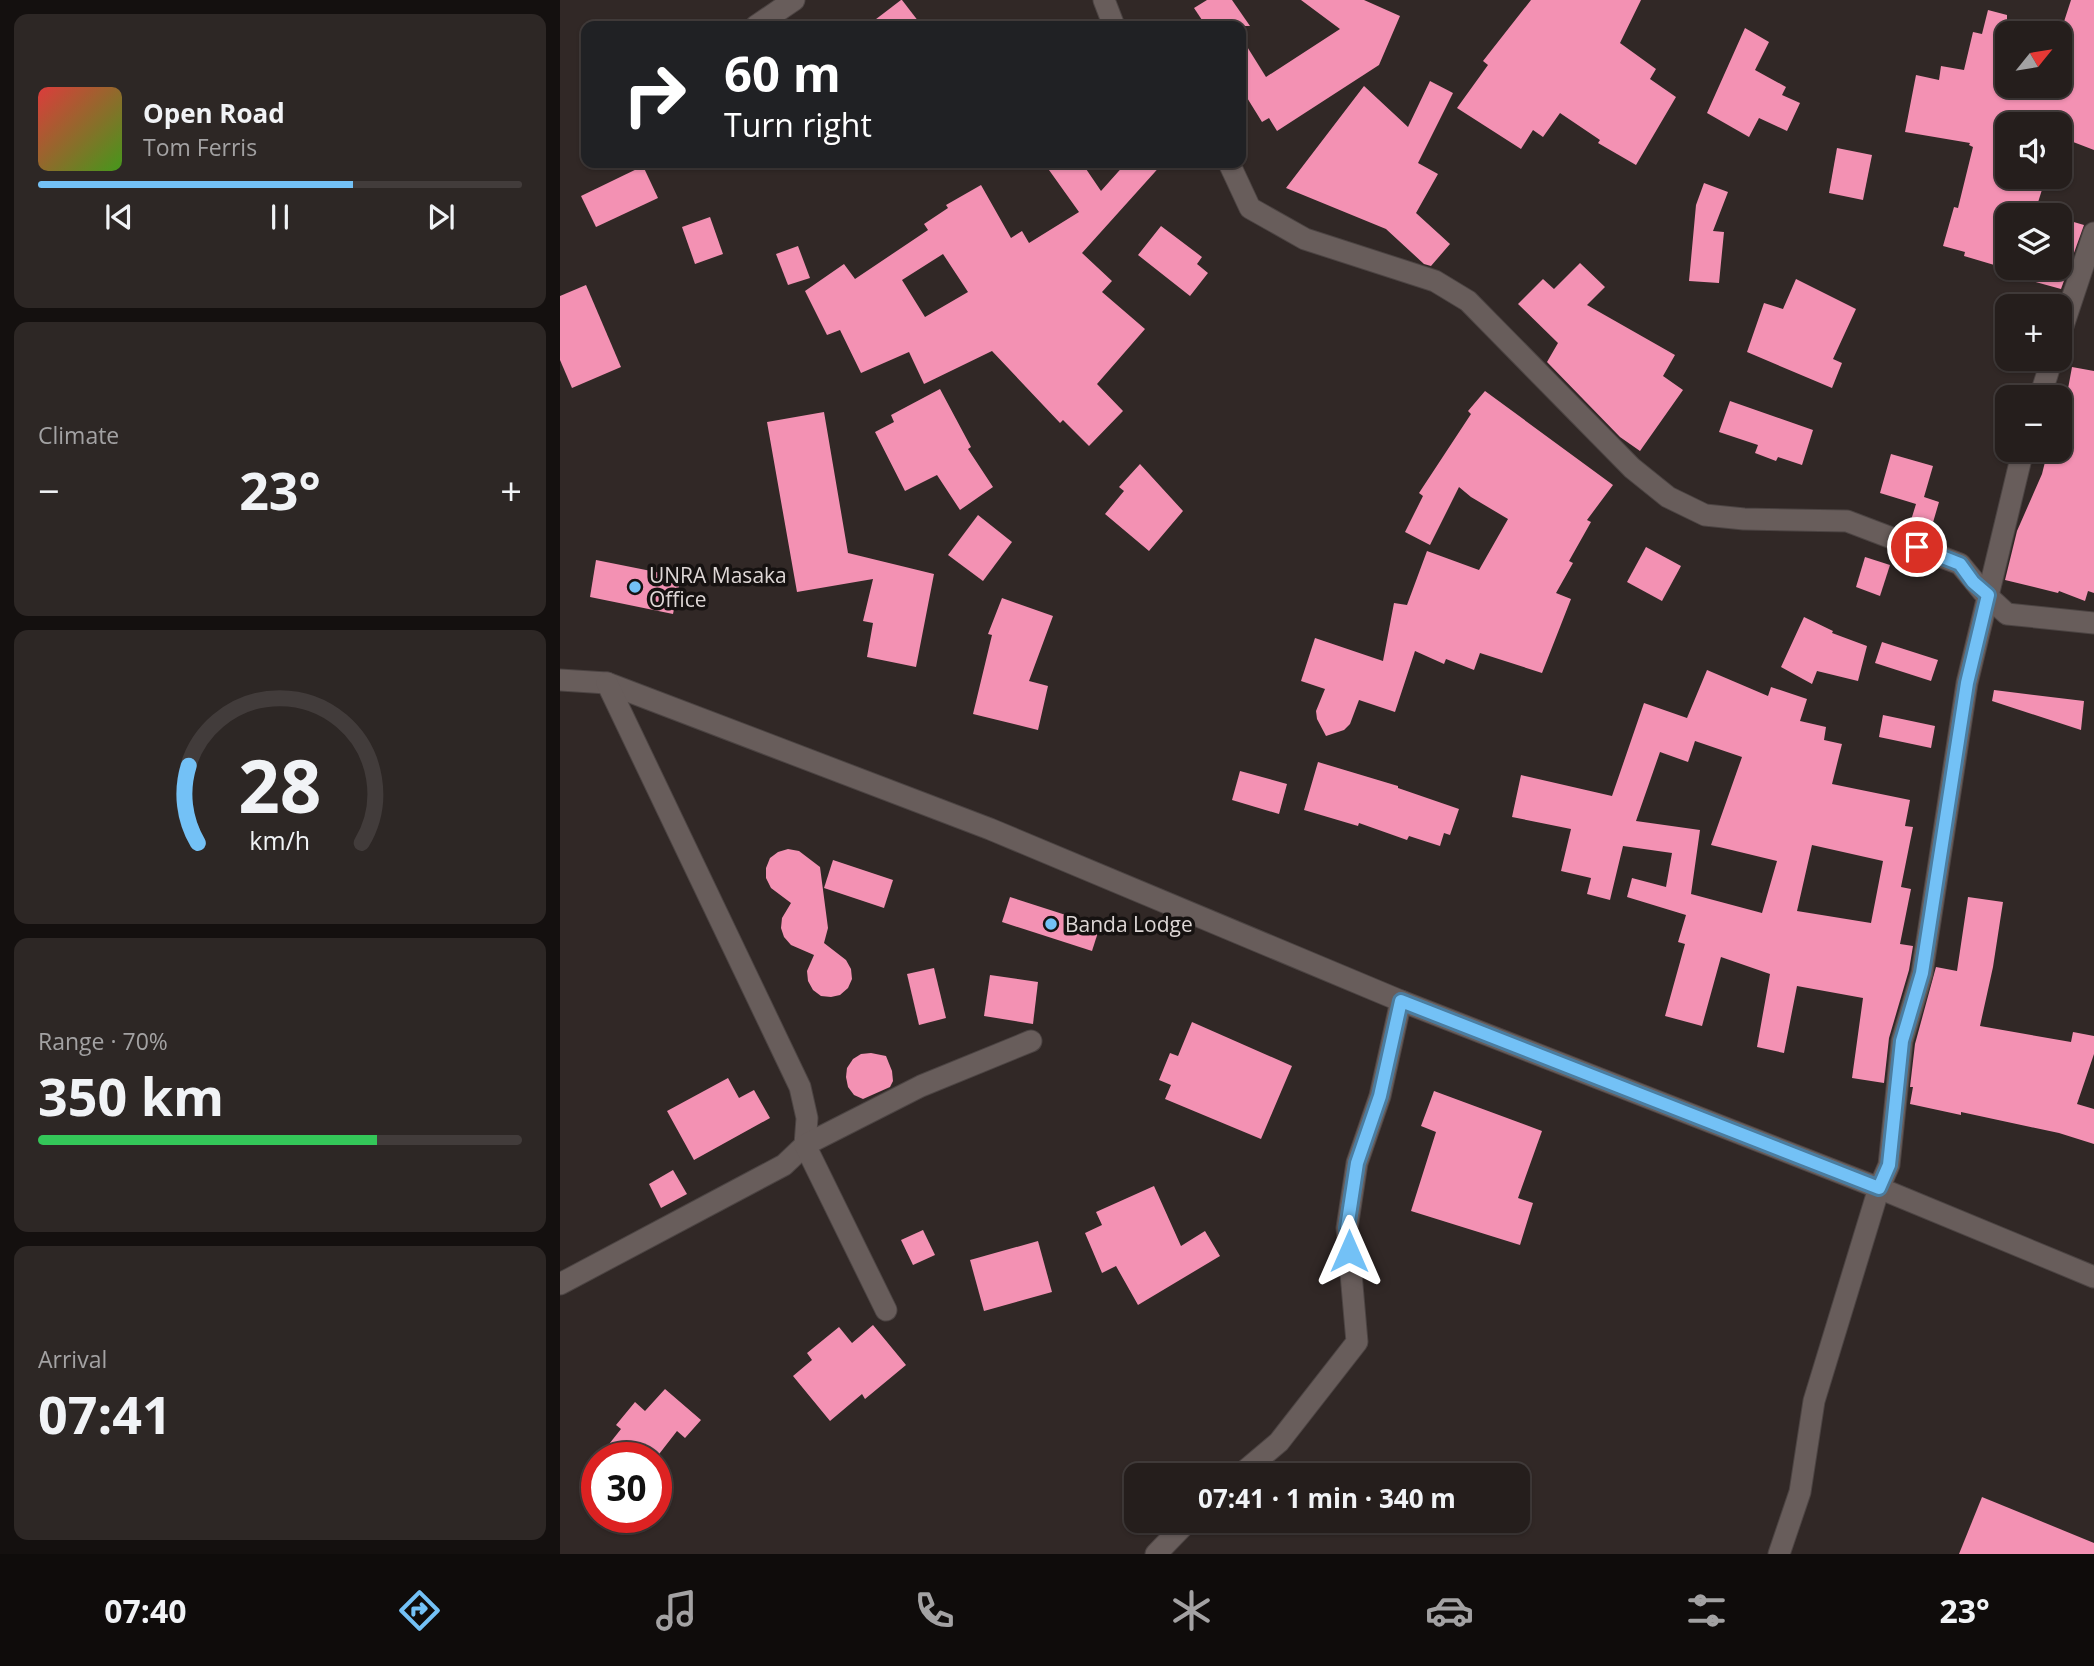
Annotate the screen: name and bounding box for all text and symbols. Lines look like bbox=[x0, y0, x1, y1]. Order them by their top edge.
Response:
north arrow bbox=[1995, 21, 2072, 98]
map controls bbox=[1995, 21, 2072, 462]
text: 60 m bbox=[724, 40, 841, 106]
icon: right bbox=[609, 49, 700, 140]
text: Open Road bbox=[143, 95, 285, 131]
text: Turn right bbox=[724, 103, 872, 146]
button: sound bbox=[1995, 112, 2072, 189]
text: Tom Ferris bbox=[143, 131, 257, 163]
icon: previous bbox=[100, 198, 138, 236]
icon: pause bbox=[261, 198, 299, 236]
icon: next bbox=[422, 198, 460, 236]
button: layers bbox=[1995, 203, 2072, 280]
button: + bbox=[1995, 294, 2072, 371]
button: − bbox=[1995, 385, 2072, 462]
text: Climate bbox=[38, 419, 119, 451]
text: 23° bbox=[239, 454, 321, 525]
text: − bbox=[38, 464, 60, 516]
text: + bbox=[500, 464, 522, 516]
pin bbox=[1887, 517, 1947, 577]
icon: arrive bbox=[1898, 528, 1936, 566]
place label: UNRA Masaka Office bbox=[649, 561, 787, 613]
marker: UNRA Masaka Office bbox=[627, 579, 643, 595]
text: 28 bbox=[238, 735, 322, 834]
text: km/h bbox=[250, 823, 310, 857]
place label: Banda Lodge bbox=[1065, 910, 1193, 938]
marker: Banda Lodge bbox=[1043, 916, 1059, 932]
text: Range · 70% bbox=[38, 1025, 168, 1057]
text: 350 km bbox=[38, 1060, 224, 1131]
position arrow bbox=[1312, 1214, 1386, 1288]
text: Arrival bbox=[38, 1343, 107, 1375]
text: 07:41 bbox=[38, 1378, 172, 1449]
speed limit sign: 30 bbox=[581, 1442, 672, 1533]
text: 07:41 · 1 min · 340 m bbox=[1198, 1480, 1456, 1516]
icon: directions bbox=[395, 1586, 444, 1635]
icon: music bbox=[652, 1586, 701, 1635]
icon: phone bbox=[910, 1586, 959, 1635]
icon: climate bbox=[1167, 1586, 1216, 1635]
icon: car bbox=[1425, 1586, 1474, 1635]
icon: filters bbox=[1682, 1586, 1731, 1635]
text: 07:40 bbox=[104, 1589, 187, 1632]
text: 23° bbox=[1939, 1589, 1990, 1632]

